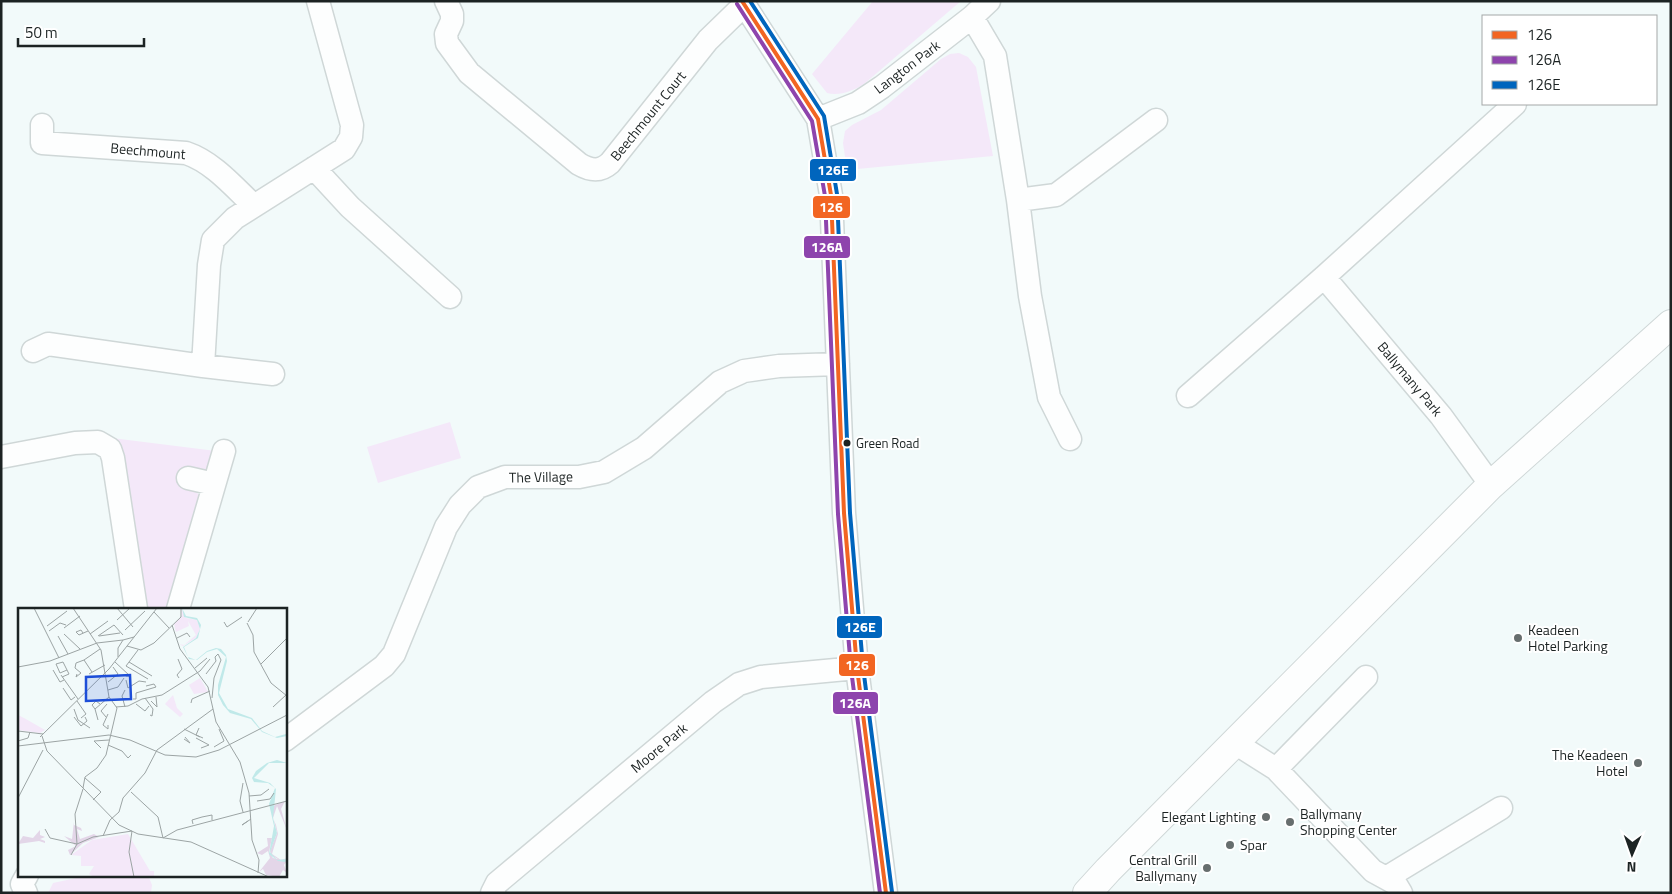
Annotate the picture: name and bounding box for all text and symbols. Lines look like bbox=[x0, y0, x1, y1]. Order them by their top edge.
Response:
scale bar bbox=[18, 15, 144, 47]
legend bbox=[1482, 15, 1657, 105]
text: 50 m bbox=[25, 21, 58, 44]
text: 126 bbox=[1527, 23, 1552, 46]
street label: Langton Park bbox=[869, 35, 944, 98]
text: 126A bbox=[1527, 48, 1561, 71]
street label: Beechmount Court bbox=[605, 66, 691, 165]
text: 126E bbox=[1527, 73, 1561, 96]
street label: Beechmount bbox=[110, 137, 187, 164]
line badge: 126E bbox=[809, 158, 857, 182]
text: 126E bbox=[817, 159, 849, 180]
line badge: 126 bbox=[812, 195, 851, 219]
text: 126 bbox=[819, 196, 843, 217]
line badge: 126A bbox=[803, 235, 851, 259]
text: 126A bbox=[811, 236, 844, 257]
street label: Ballymany Park bbox=[1373, 337, 1448, 421]
place label: Green Road bbox=[856, 433, 920, 453]
marker: Green Road bbox=[842, 438, 852, 448]
street label: The Village bbox=[509, 465, 573, 488]
inset map bbox=[18, 608, 286, 876]
line badge: 126E bbox=[836, 615, 883, 639]
text: 126E bbox=[844, 616, 876, 637]
place label: Keadeen Hotel Parking bbox=[1528, 619, 1608, 656]
marker: Keadeen Hotel Parking bbox=[1512, 632, 1524, 644]
line badge: 126 bbox=[838, 653, 876, 677]
text: 126 bbox=[845, 654, 869, 675]
line badge: 126A bbox=[832, 691, 879, 715]
text: 126A bbox=[839, 692, 872, 713]
street label: Moore Park bbox=[626, 717, 692, 778]
place label: The Keadeen Hotel bbox=[1552, 744, 1628, 781]
marker: The Keadeen Hotel bbox=[1632, 757, 1644, 769]
place label: Ballymany Shopping Center bbox=[1300, 803, 1397, 840]
place label: Elegant Lighting bbox=[1161, 806, 1256, 827]
marker: Elegant Lighting bbox=[1260, 811, 1272, 823]
marker: Ballymany Shopping Center bbox=[1284, 816, 1296, 828]
north arrow bbox=[1607, 829, 1657, 879]
place label: Spar bbox=[1240, 834, 1267, 855]
marker: Spar bbox=[1224, 839, 1236, 851]
place label: Central Grill Ballymany bbox=[1129, 849, 1197, 886]
text: N bbox=[1626, 857, 1637, 878]
marker: Central Grill Ballymany bbox=[1201, 862, 1213, 874]

